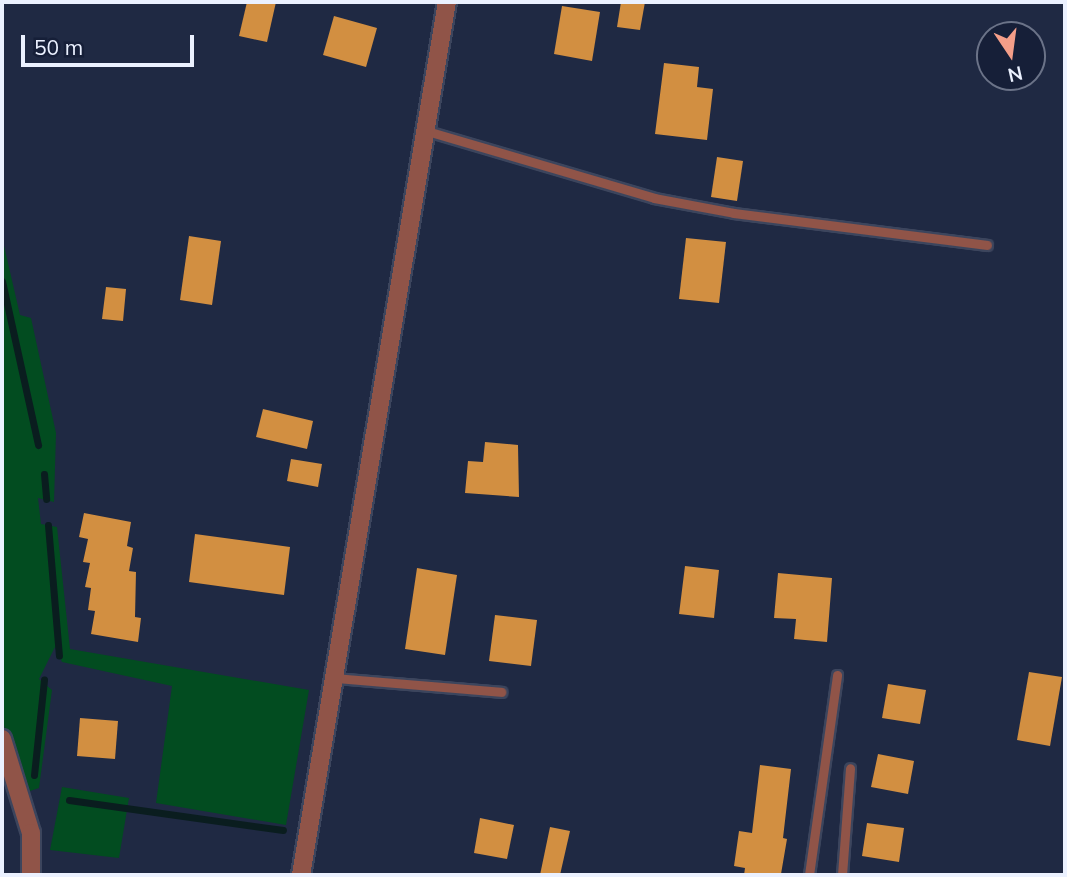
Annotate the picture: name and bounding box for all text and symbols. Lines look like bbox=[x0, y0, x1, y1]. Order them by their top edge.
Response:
scale bar bbox=[24, 21, 198, 65]
north arrow bbox=[976, 21, 1046, 91]
text: 50 m bbox=[34, 34, 83, 60]
text: N bbox=[1006, 61, 1025, 88]

